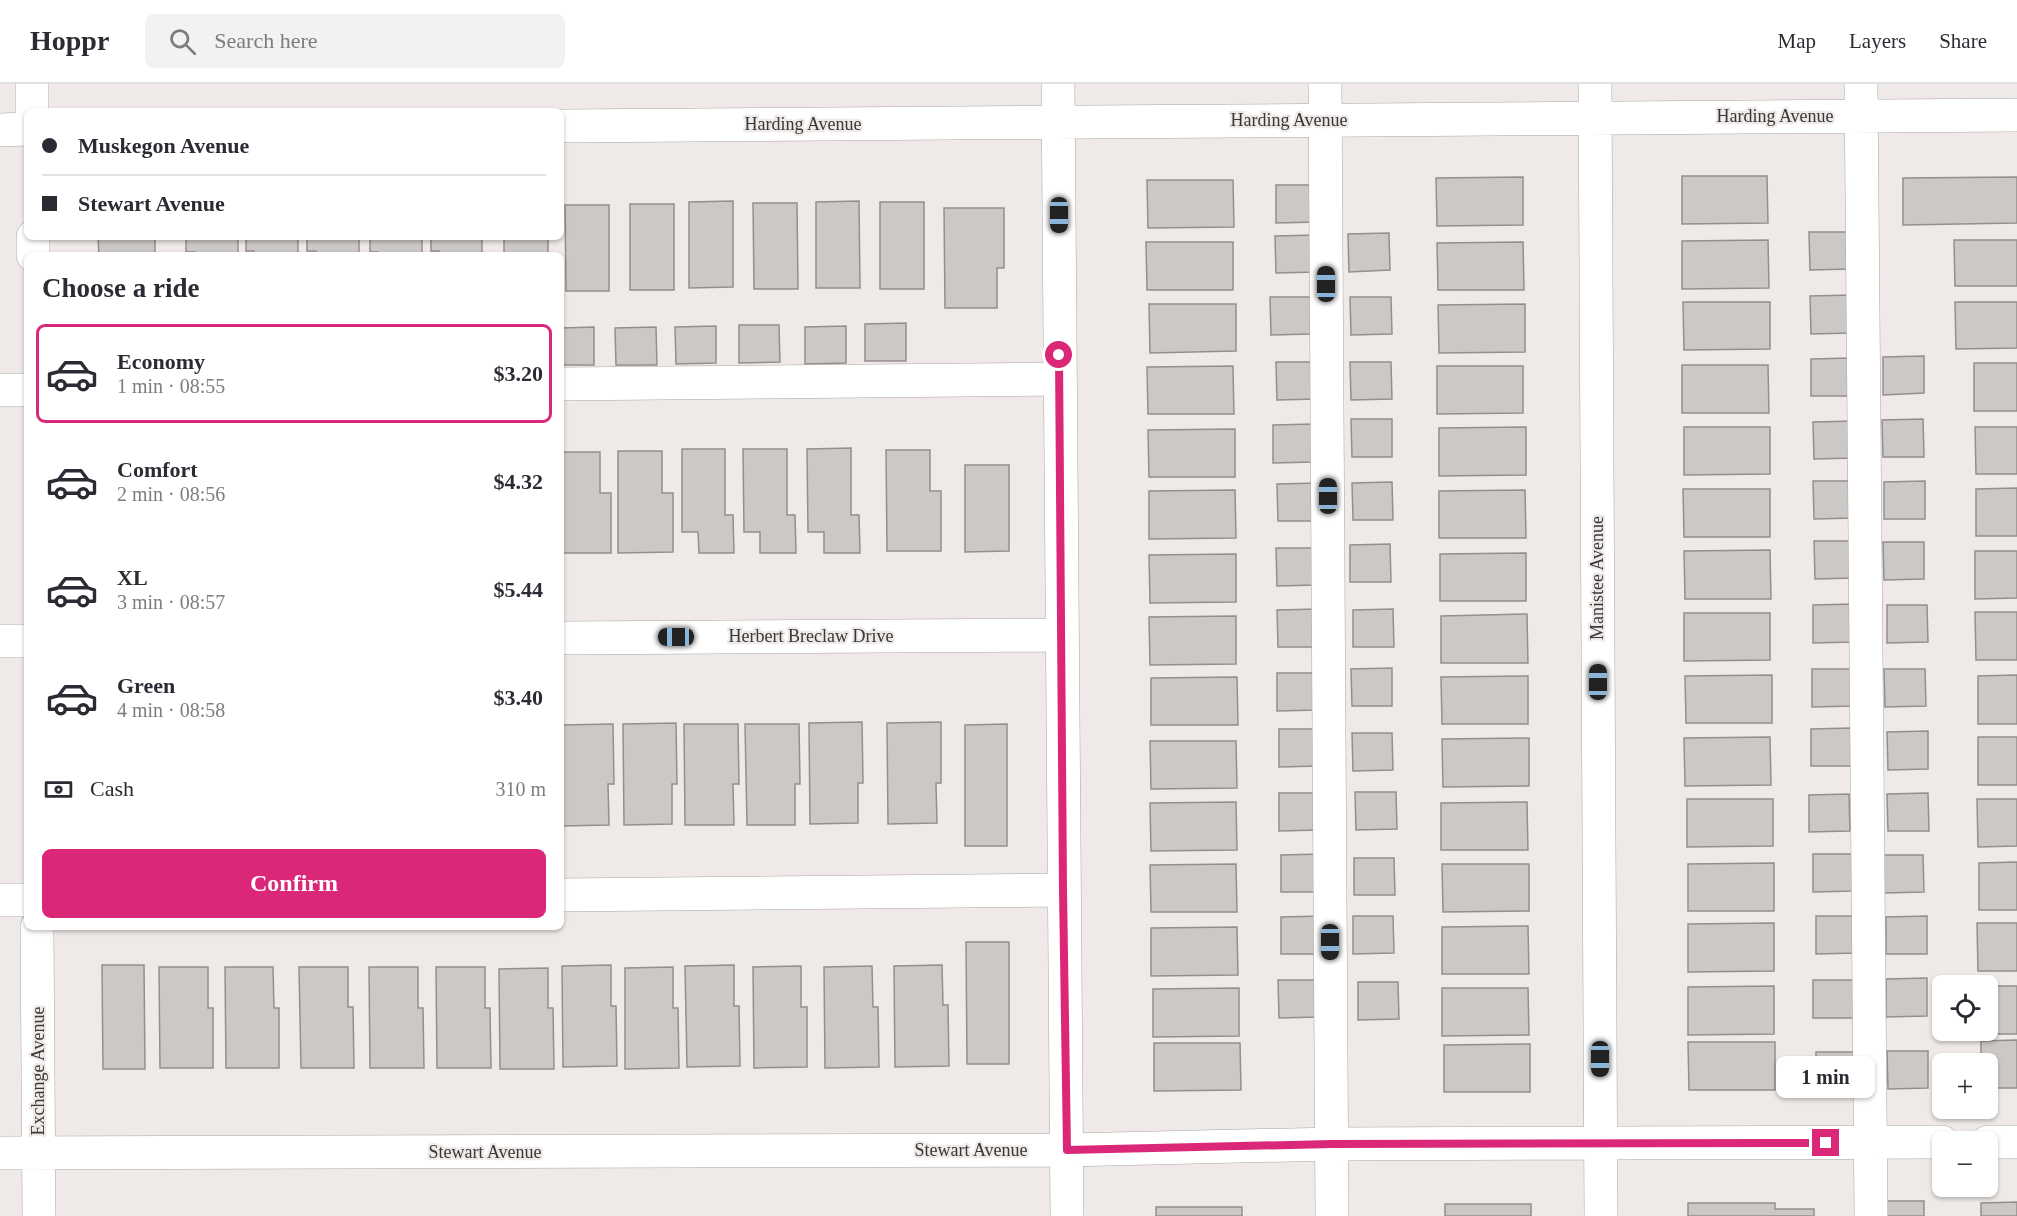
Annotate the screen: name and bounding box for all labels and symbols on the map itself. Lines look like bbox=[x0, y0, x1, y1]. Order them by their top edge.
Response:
street label: Harding Avenue bbox=[1716, 106, 1834, 126]
street label: Harding Avenue bbox=[1230, 110, 1348, 130]
street label: Harding Avenue bbox=[744, 114, 862, 134]
car bbox=[1050, 197, 1068, 233]
car bbox=[1317, 266, 1335, 302]
route start bbox=[1045, 341, 1072, 368]
car bbox=[1319, 478, 1337, 514]
street label: Manistee Avenue bbox=[1587, 516, 1607, 640]
street label: Herbert Breclaw Drive bbox=[729, 626, 893, 646]
car bbox=[658, 628, 694, 646]
car bbox=[1589, 664, 1607, 700]
car bbox=[1321, 924, 1339, 960]
street label: Exchange Avenue bbox=[28, 1006, 48, 1136]
car bbox=[1591, 1041, 1609, 1077]
callout: 1 min bbox=[1776, 1056, 1876, 1098]
route end bbox=[1812, 1129, 1839, 1156]
street label: Stewart Avenue bbox=[914, 1140, 1028, 1160]
street label: Stewart Avenue bbox=[428, 1142, 542, 1162]

